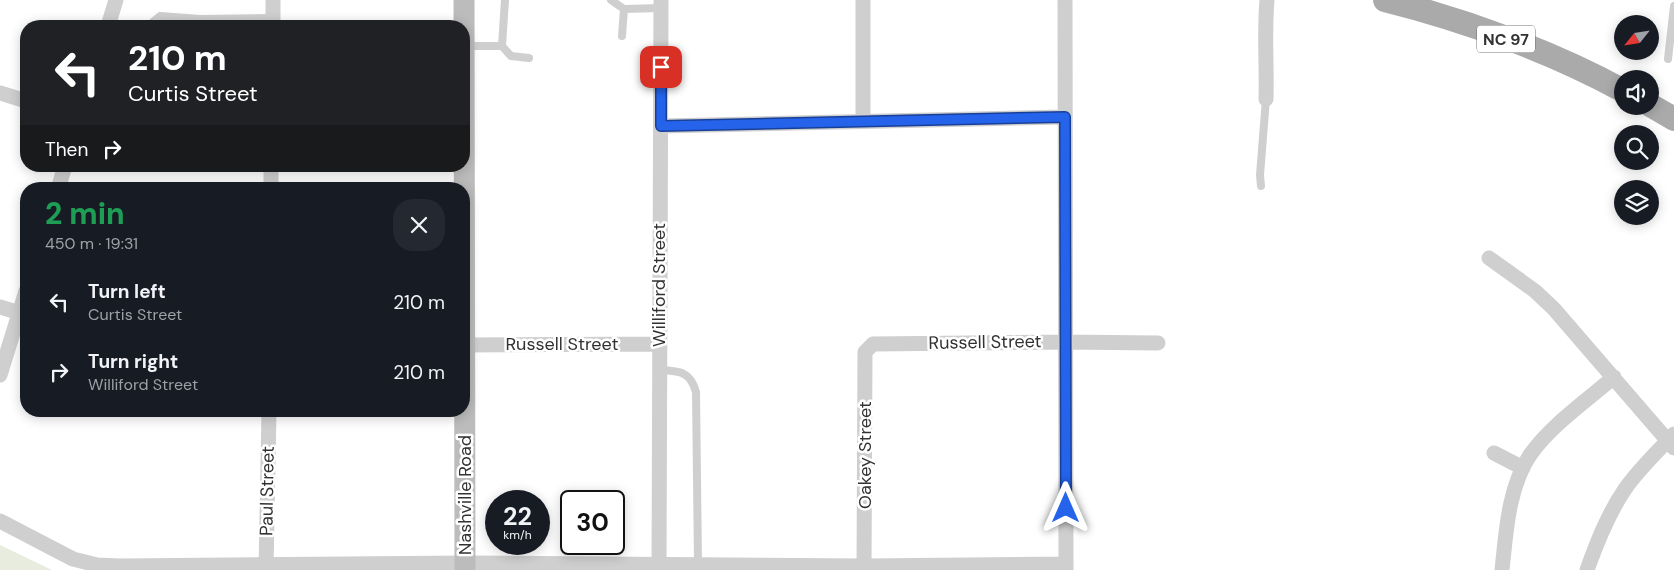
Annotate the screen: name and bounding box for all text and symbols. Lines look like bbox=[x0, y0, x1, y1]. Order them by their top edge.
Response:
north arrow bbox=[1614, 15, 1659, 60]
map controls bbox=[1614, 15, 1659, 225]
road number: NC 97 bbox=[1477, 26, 1535, 52]
text: 210 m bbox=[128, 35, 227, 81]
icon: left bbox=[45, 40, 110, 105]
pin bbox=[640, 46, 682, 88]
icon: arrive bbox=[647, 53, 675, 81]
button: sound bbox=[1614, 70, 1659, 115]
text: Curtis Street bbox=[128, 79, 258, 108]
button: search bbox=[1614, 125, 1659, 170]
icon: right bbox=[98, 135, 126, 163]
text: Then bbox=[45, 137, 88, 162]
button: layers bbox=[1614, 180, 1659, 225]
text: 2 min bbox=[45, 194, 125, 233]
button: close bbox=[393, 199, 445, 251]
street label: Williford Street bbox=[647, 223, 671, 347]
text: 450 m · 19:31 bbox=[45, 233, 138, 254]
text: Turn left bbox=[88, 279, 166, 304]
icon: left bbox=[45, 288, 73, 316]
text: 210 m bbox=[393, 290, 445, 315]
text: Curtis Street bbox=[88, 304, 182, 325]
street label: Russell Street bbox=[928, 329, 1042, 355]
street label: Russell Street bbox=[505, 332, 619, 356]
text: Turn right bbox=[88, 349, 178, 374]
icon: right bbox=[45, 358, 73, 386]
text: 210 m bbox=[393, 360, 445, 385]
text: Williford Street bbox=[88, 374, 198, 395]
street label: Oakey Street bbox=[853, 401, 877, 509]
street label: Nashville Road bbox=[453, 435, 477, 555]
street label: Paul Street bbox=[254, 446, 280, 536]
position arrow bbox=[1039, 481, 1091, 533]
speed limit sign: 30 bbox=[560, 490, 625, 555]
text: 22 bbox=[503, 500, 532, 533]
text: km/h bbox=[503, 527, 532, 543]

